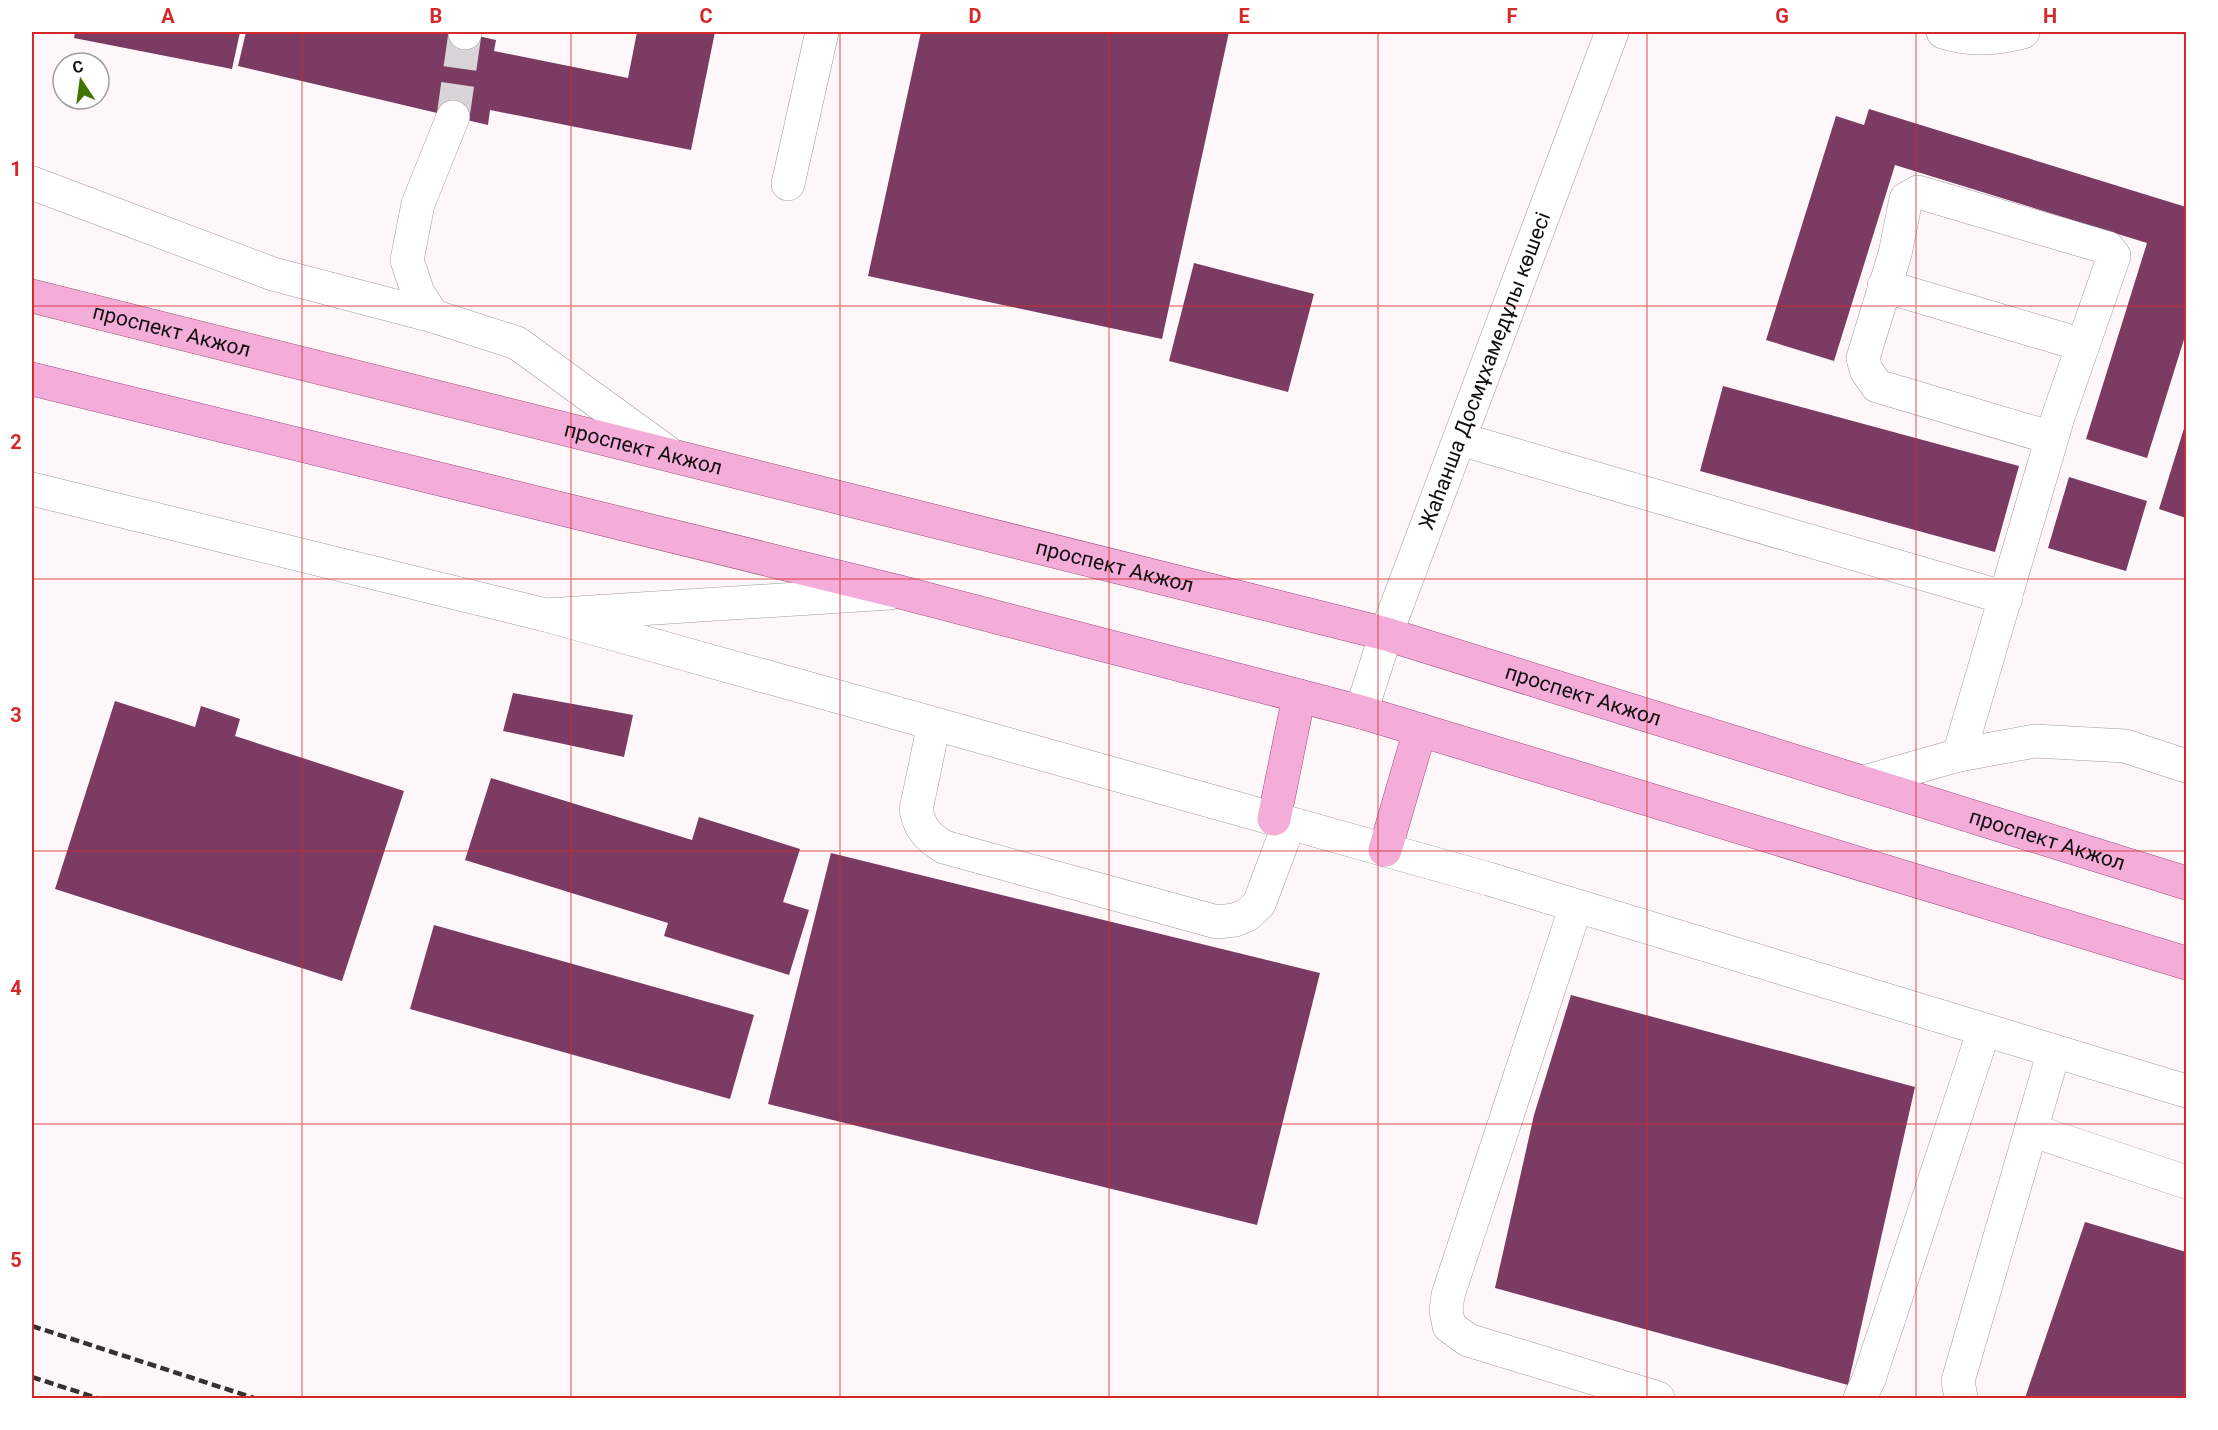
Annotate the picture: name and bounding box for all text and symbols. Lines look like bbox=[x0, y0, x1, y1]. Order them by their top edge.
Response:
text: A bbox=[161, 4, 175, 28]
text: B bbox=[430, 4, 442, 28]
text: C bbox=[699, 4, 713, 28]
text: D bbox=[969, 4, 982, 28]
text: E bbox=[1238, 4, 1250, 28]
text: F bbox=[1507, 4, 1518, 28]
text: G bbox=[1775, 4, 1789, 28]
text: H bbox=[2043, 4, 2057, 28]
north arrow bbox=[51, 51, 111, 111]
text: С bbox=[71, 56, 85, 77]
text: 1 bbox=[10, 157, 22, 181]
street label: Жаһанша Досмұхамедұлы көшесі bbox=[1414, 209, 1555, 533]
street label: проспект Акжол bbox=[90, 300, 253, 362]
street label: проспект Акжол bbox=[562, 417, 725, 480]
text: 2 bbox=[10, 430, 22, 454]
street label: проспект Акжол bbox=[1033, 535, 1196, 598]
street label: проспект Акжол bbox=[1502, 660, 1664, 731]
text: 3 bbox=[10, 703, 22, 727]
street label: проспект Акжол bbox=[1966, 804, 2128, 875]
text: 4 bbox=[10, 976, 22, 1000]
text: 5 bbox=[10, 1248, 22, 1272]

